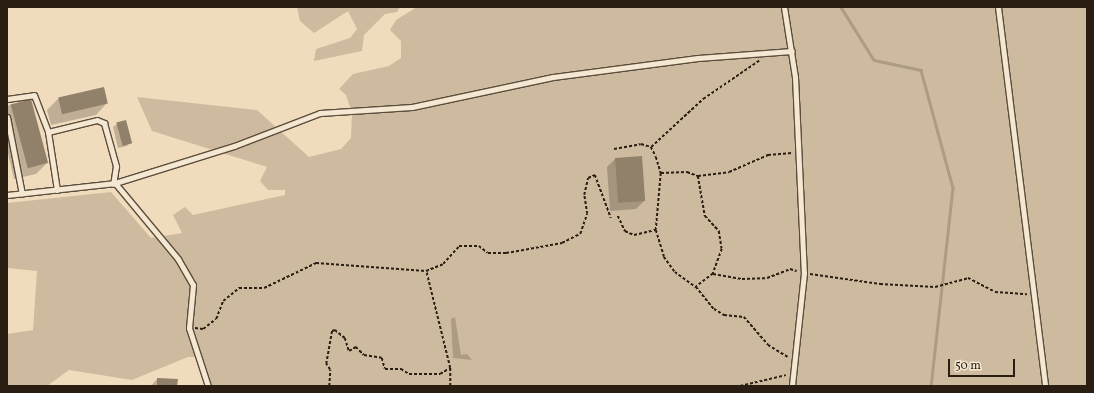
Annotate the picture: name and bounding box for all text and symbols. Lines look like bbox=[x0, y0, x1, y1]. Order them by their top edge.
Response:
scale bar bbox=[950, 351, 1017, 377]
text: 50 m bbox=[955, 358, 981, 374]

